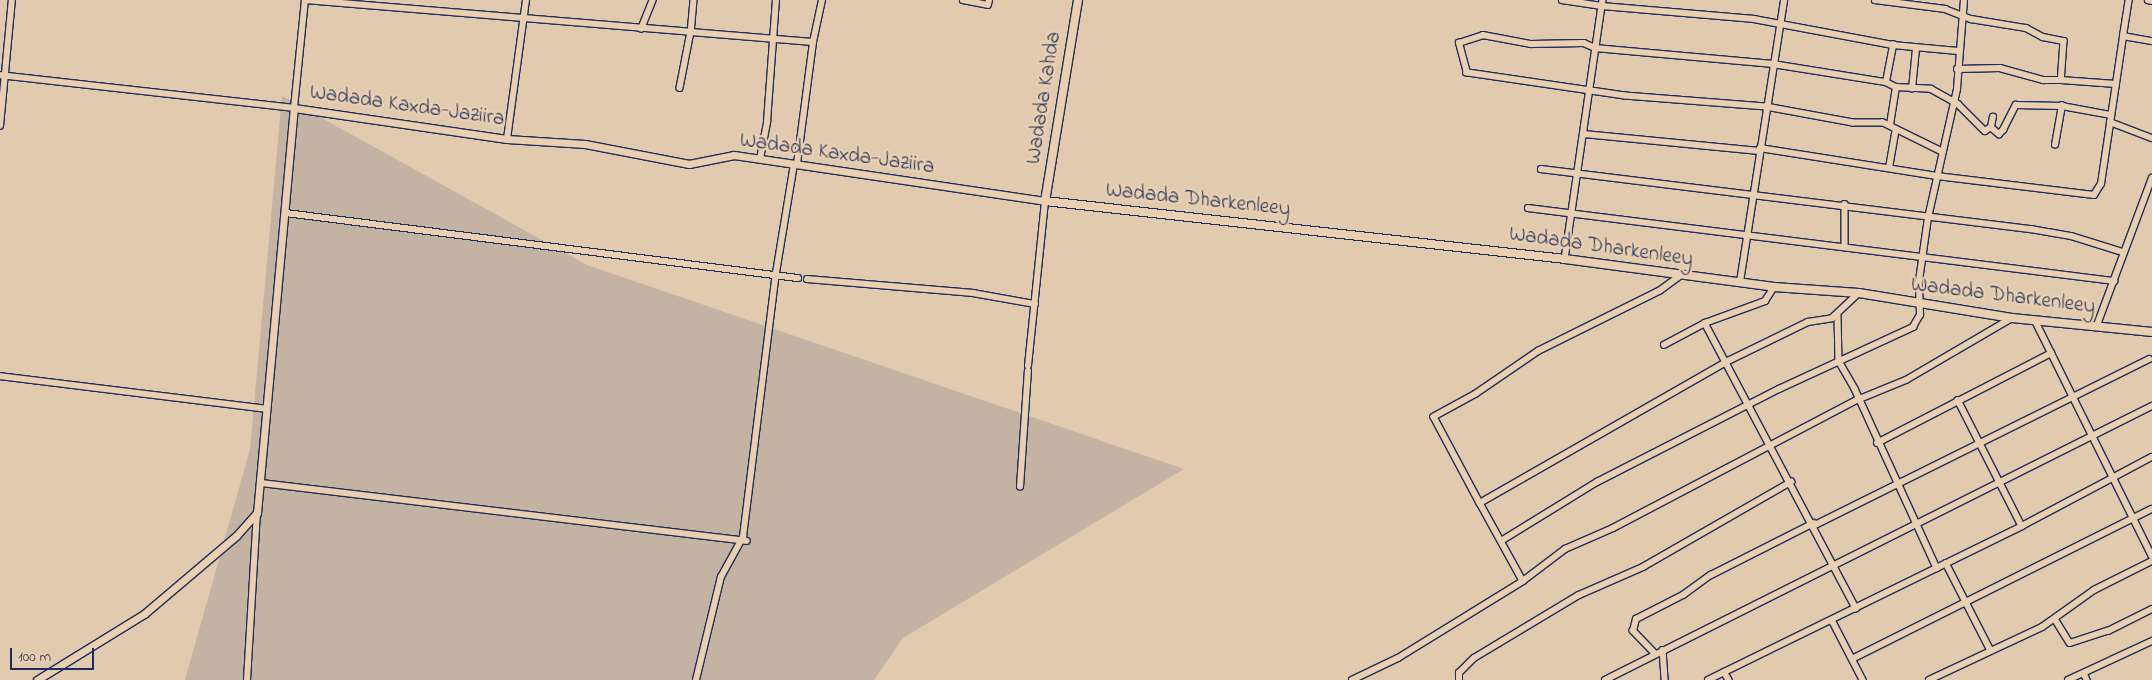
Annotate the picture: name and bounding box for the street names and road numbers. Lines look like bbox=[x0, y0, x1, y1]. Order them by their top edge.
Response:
street label: Wadada Kahda bbox=[1021, 30, 1067, 166]
street label: Wadada Kaxda-Jaziira bbox=[308, 80, 506, 132]
street label: Wadada Kaxda-Jaziira bbox=[738, 128, 936, 180]
street label: Wadada Dharkenleey bbox=[1105, 178, 1291, 222]
street label: Wadada Dharkenleey bbox=[1507, 222, 1695, 272]
street label: Wadada Dharkenleey bbox=[1909, 272, 2097, 320]

